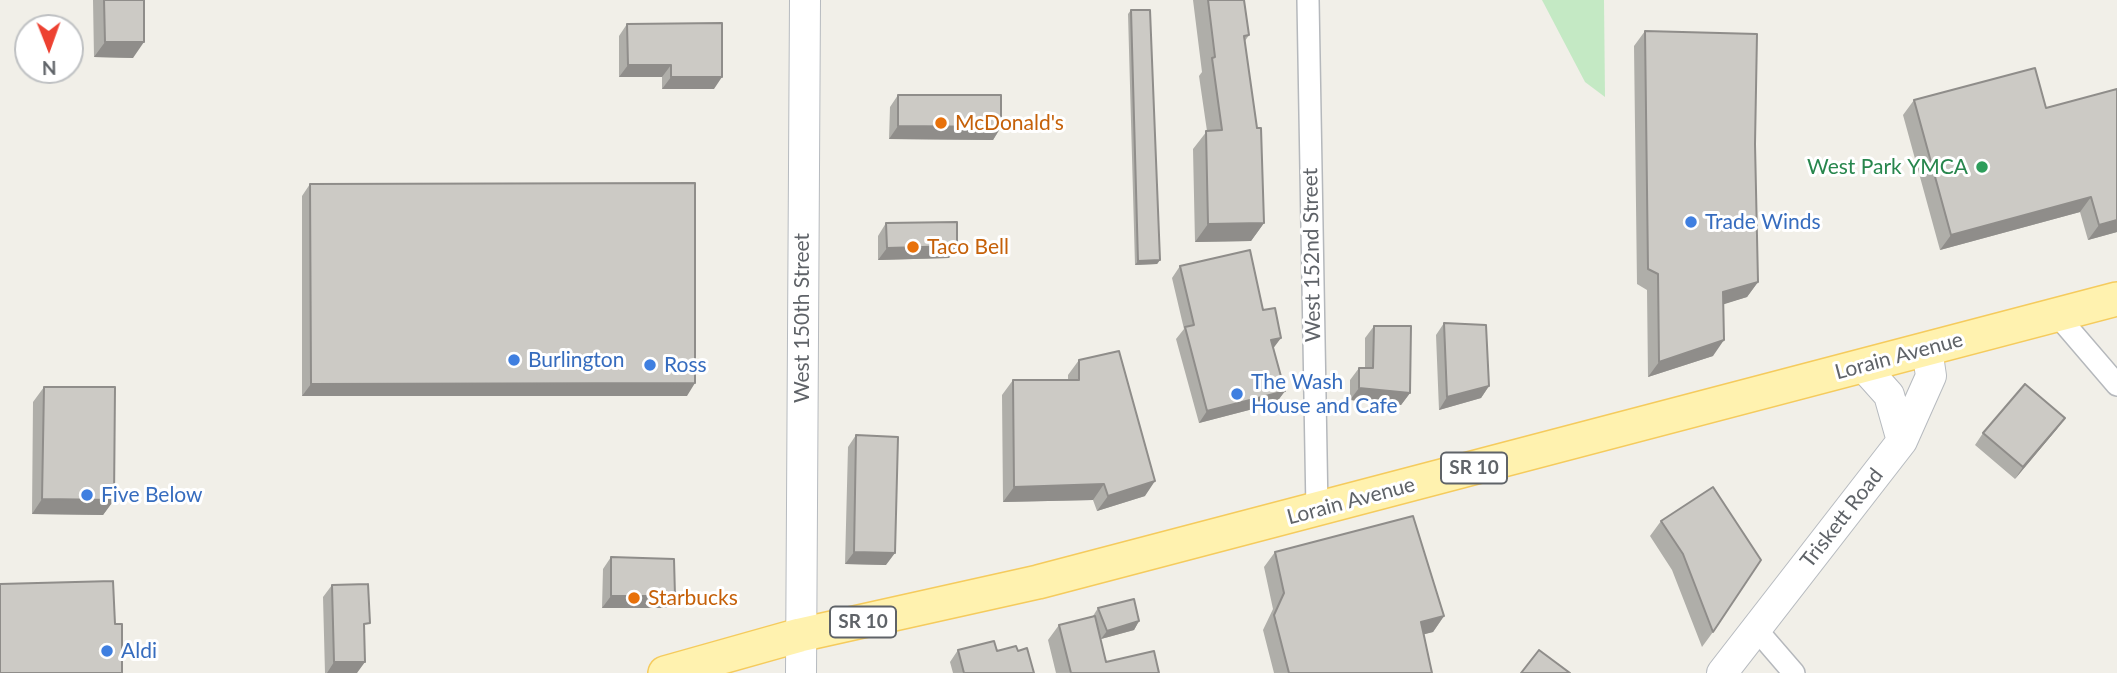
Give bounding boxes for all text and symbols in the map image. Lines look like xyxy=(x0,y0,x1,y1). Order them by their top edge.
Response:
north arrow xyxy=(14,14,84,84)
text: N xyxy=(42,57,57,80)
place label: McDonald's xyxy=(955,110,1064,136)
marker: McDonald's xyxy=(933,115,949,131)
place label: West Park YMCA xyxy=(1807,154,1968,180)
marker: West Park YMCA xyxy=(1974,159,1990,175)
street label: West 152nd Street xyxy=(1298,168,1326,342)
place label: Trade Winds xyxy=(1705,209,1821,235)
marker: Trade Winds xyxy=(1683,214,1699,230)
street label: West 150th Street xyxy=(789,233,815,403)
place label: Taco Bell xyxy=(927,234,1009,260)
marker: Taco Bell xyxy=(905,239,921,255)
street label: Lorain Avenue xyxy=(1832,327,1966,385)
place label: Burlington xyxy=(528,347,624,373)
marker: Burlington xyxy=(506,352,522,368)
place label: Ross xyxy=(664,352,707,378)
marker: Ross xyxy=(642,357,658,373)
place label: The Wash House and Cafe xyxy=(1251,369,1398,419)
marker: The Wash House and Cafe xyxy=(1229,386,1245,402)
road number: SR 10 xyxy=(1441,453,1507,484)
street label: Triskett Road xyxy=(1795,463,1889,573)
street label: Lorain Avenue xyxy=(1284,472,1418,530)
place label: Five Below xyxy=(101,482,203,508)
marker: Five Below xyxy=(79,487,95,503)
place label: Starbucks xyxy=(648,585,738,611)
marker: Starbucks xyxy=(626,590,642,606)
road number: SR 10 xyxy=(830,607,896,638)
place label: Aldi xyxy=(121,638,157,664)
marker: Aldi xyxy=(99,643,115,659)

